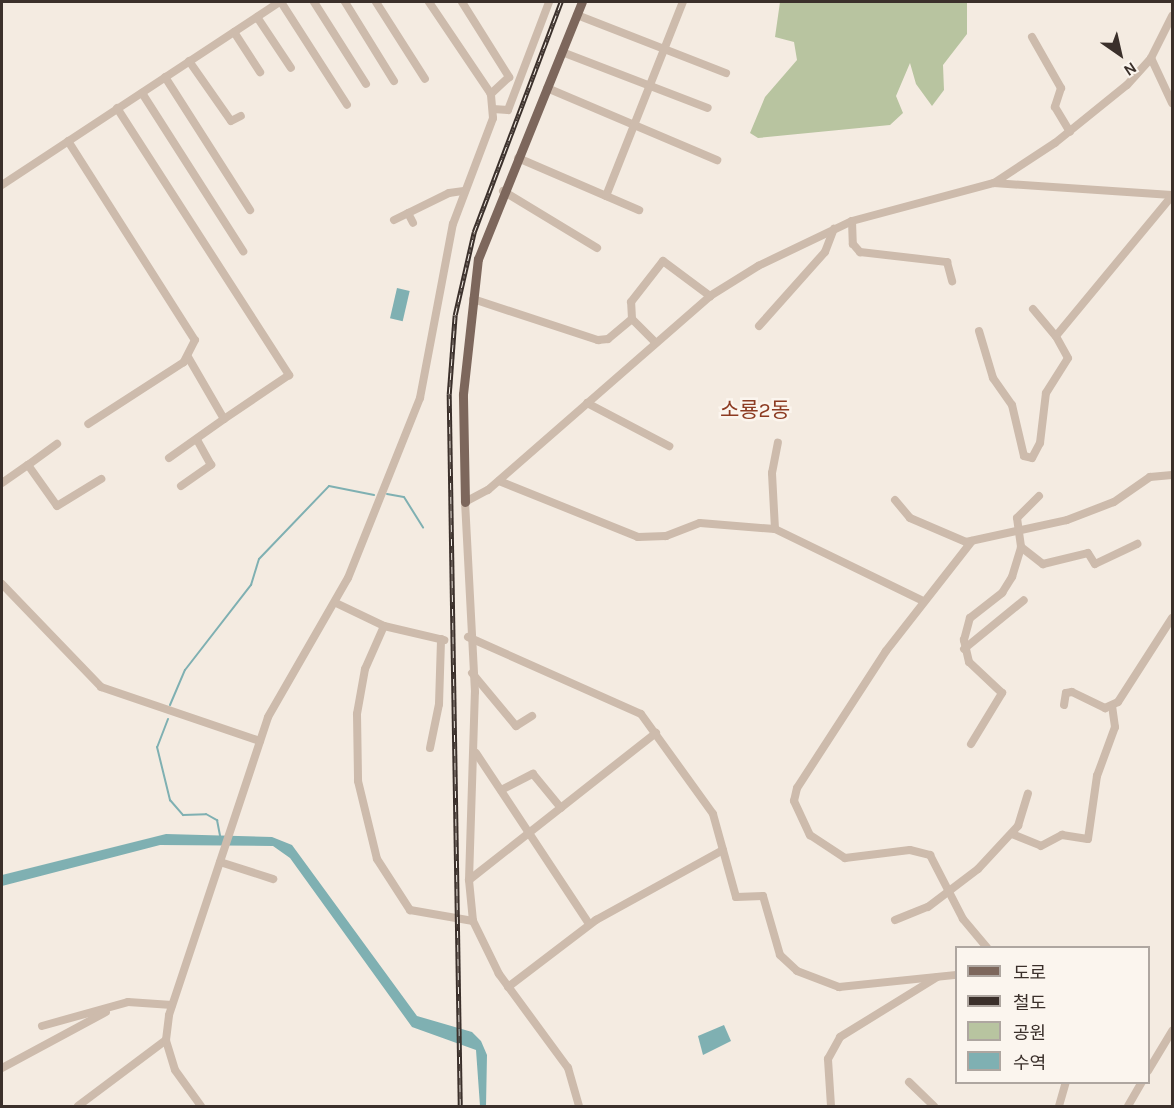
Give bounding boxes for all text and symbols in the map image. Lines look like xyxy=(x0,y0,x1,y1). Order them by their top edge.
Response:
north arrow xyxy=(1090,24,1150,84)
text: N xyxy=(1120,58,1140,80)
district label: 소룡2동 xyxy=(720,397,790,423)
legend xyxy=(955,946,1150,1084)
text: 도로 xyxy=(1013,962,1046,984)
text: 철도 xyxy=(1013,992,1046,1014)
text: 공원 xyxy=(1013,1022,1046,1044)
text: 수역 xyxy=(1013,1052,1046,1074)

